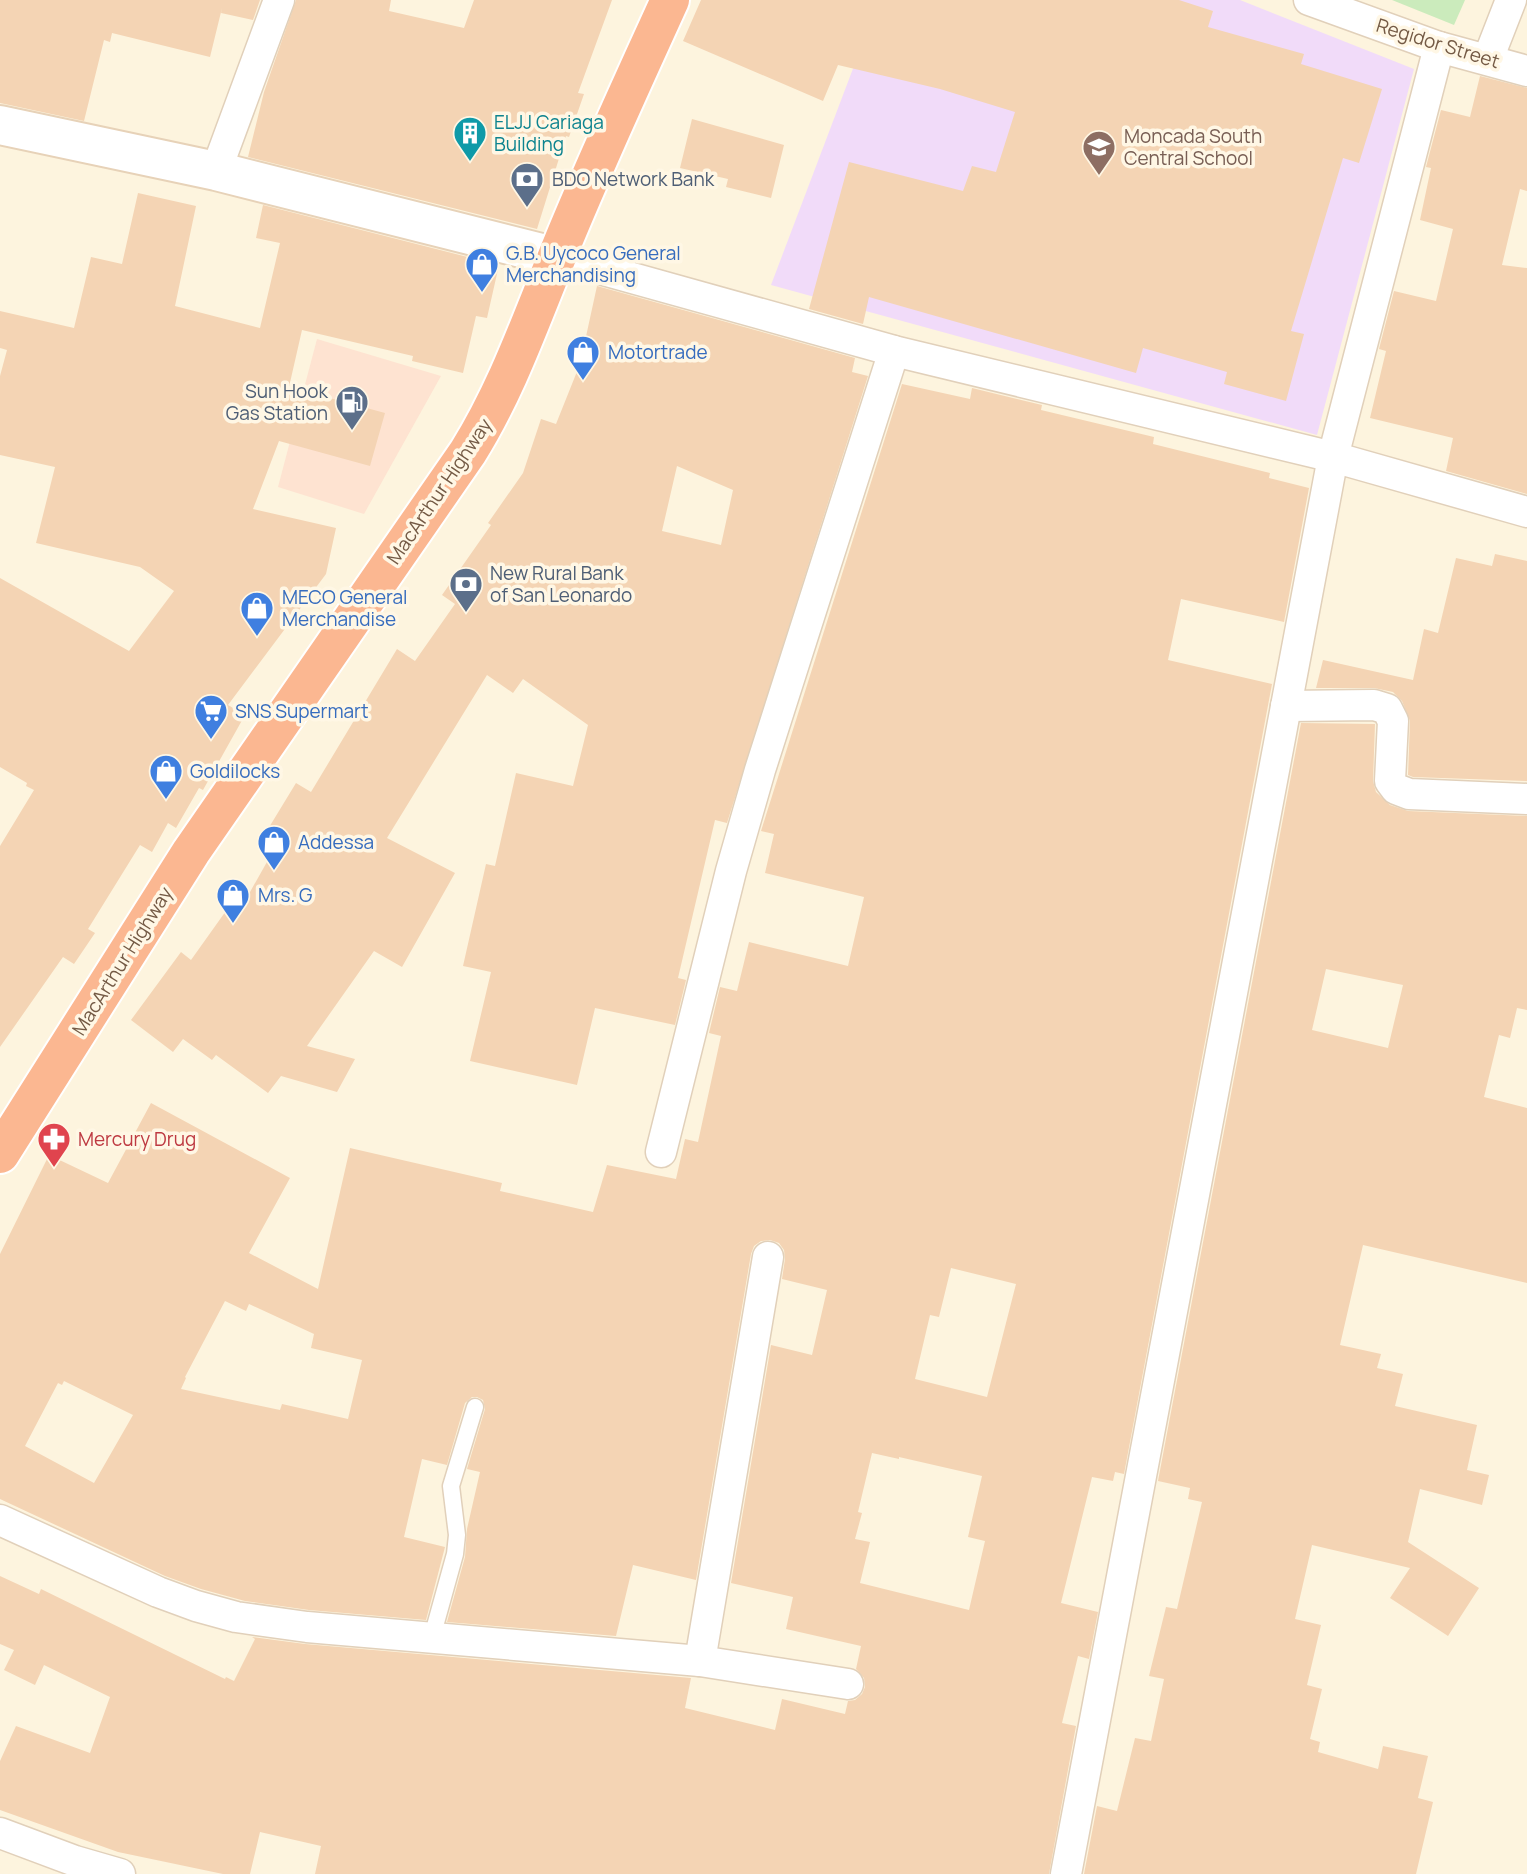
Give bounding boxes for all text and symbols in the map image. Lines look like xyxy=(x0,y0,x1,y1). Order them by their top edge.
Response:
street label: Regidor Street xyxy=(1373,12,1503,74)
place label: ELJJ Cariaga Building xyxy=(494,109,604,157)
building icon: ELJJ Cariaga Building xyxy=(451,114,489,163)
place label: Moncada South Central School xyxy=(1124,123,1262,171)
school or university icon: Moncada South Central School xyxy=(1080,128,1118,177)
bank icon: BDO Network Bank xyxy=(508,160,546,209)
place label: BDO Network Bank xyxy=(552,166,715,192)
place label: G.B. Uycoco General Merchandising xyxy=(506,240,681,288)
shop icon: G.B. Uycoco General Merchandising xyxy=(463,245,501,294)
shop icon: Motortrade xyxy=(564,333,602,382)
place label: Motortrade xyxy=(608,339,708,365)
place label: Sun Hook Gas Station xyxy=(226,378,329,426)
fuel station icon: Sun Hook Gas Station xyxy=(333,383,371,432)
street label: MacArthur Highway xyxy=(380,413,498,569)
place label: New Rural Bank of San Leonardo xyxy=(490,560,632,608)
bank icon: New Rural Bank of San Leonardo xyxy=(447,565,485,614)
place label: MECO General Merchandise xyxy=(282,584,407,632)
shop icon: MECO General Merchandise xyxy=(238,589,276,638)
supermarket icon: SNS Supermart xyxy=(192,692,230,741)
place label: SNS Supermart xyxy=(235,698,369,724)
shop icon: Goldilocks xyxy=(147,752,185,801)
place label: Goldilocks xyxy=(190,758,280,784)
shop icon: Addessa xyxy=(255,823,293,872)
place label: Addessa xyxy=(298,829,374,855)
shop icon: Mrs. G xyxy=(214,876,252,925)
street label: MacArthur Highway xyxy=(66,882,178,1040)
place label: Mrs. G xyxy=(258,882,312,908)
pharmacy icon: Mercury Drug xyxy=(35,1120,73,1169)
place label: Mercury Drug xyxy=(78,1126,196,1152)

